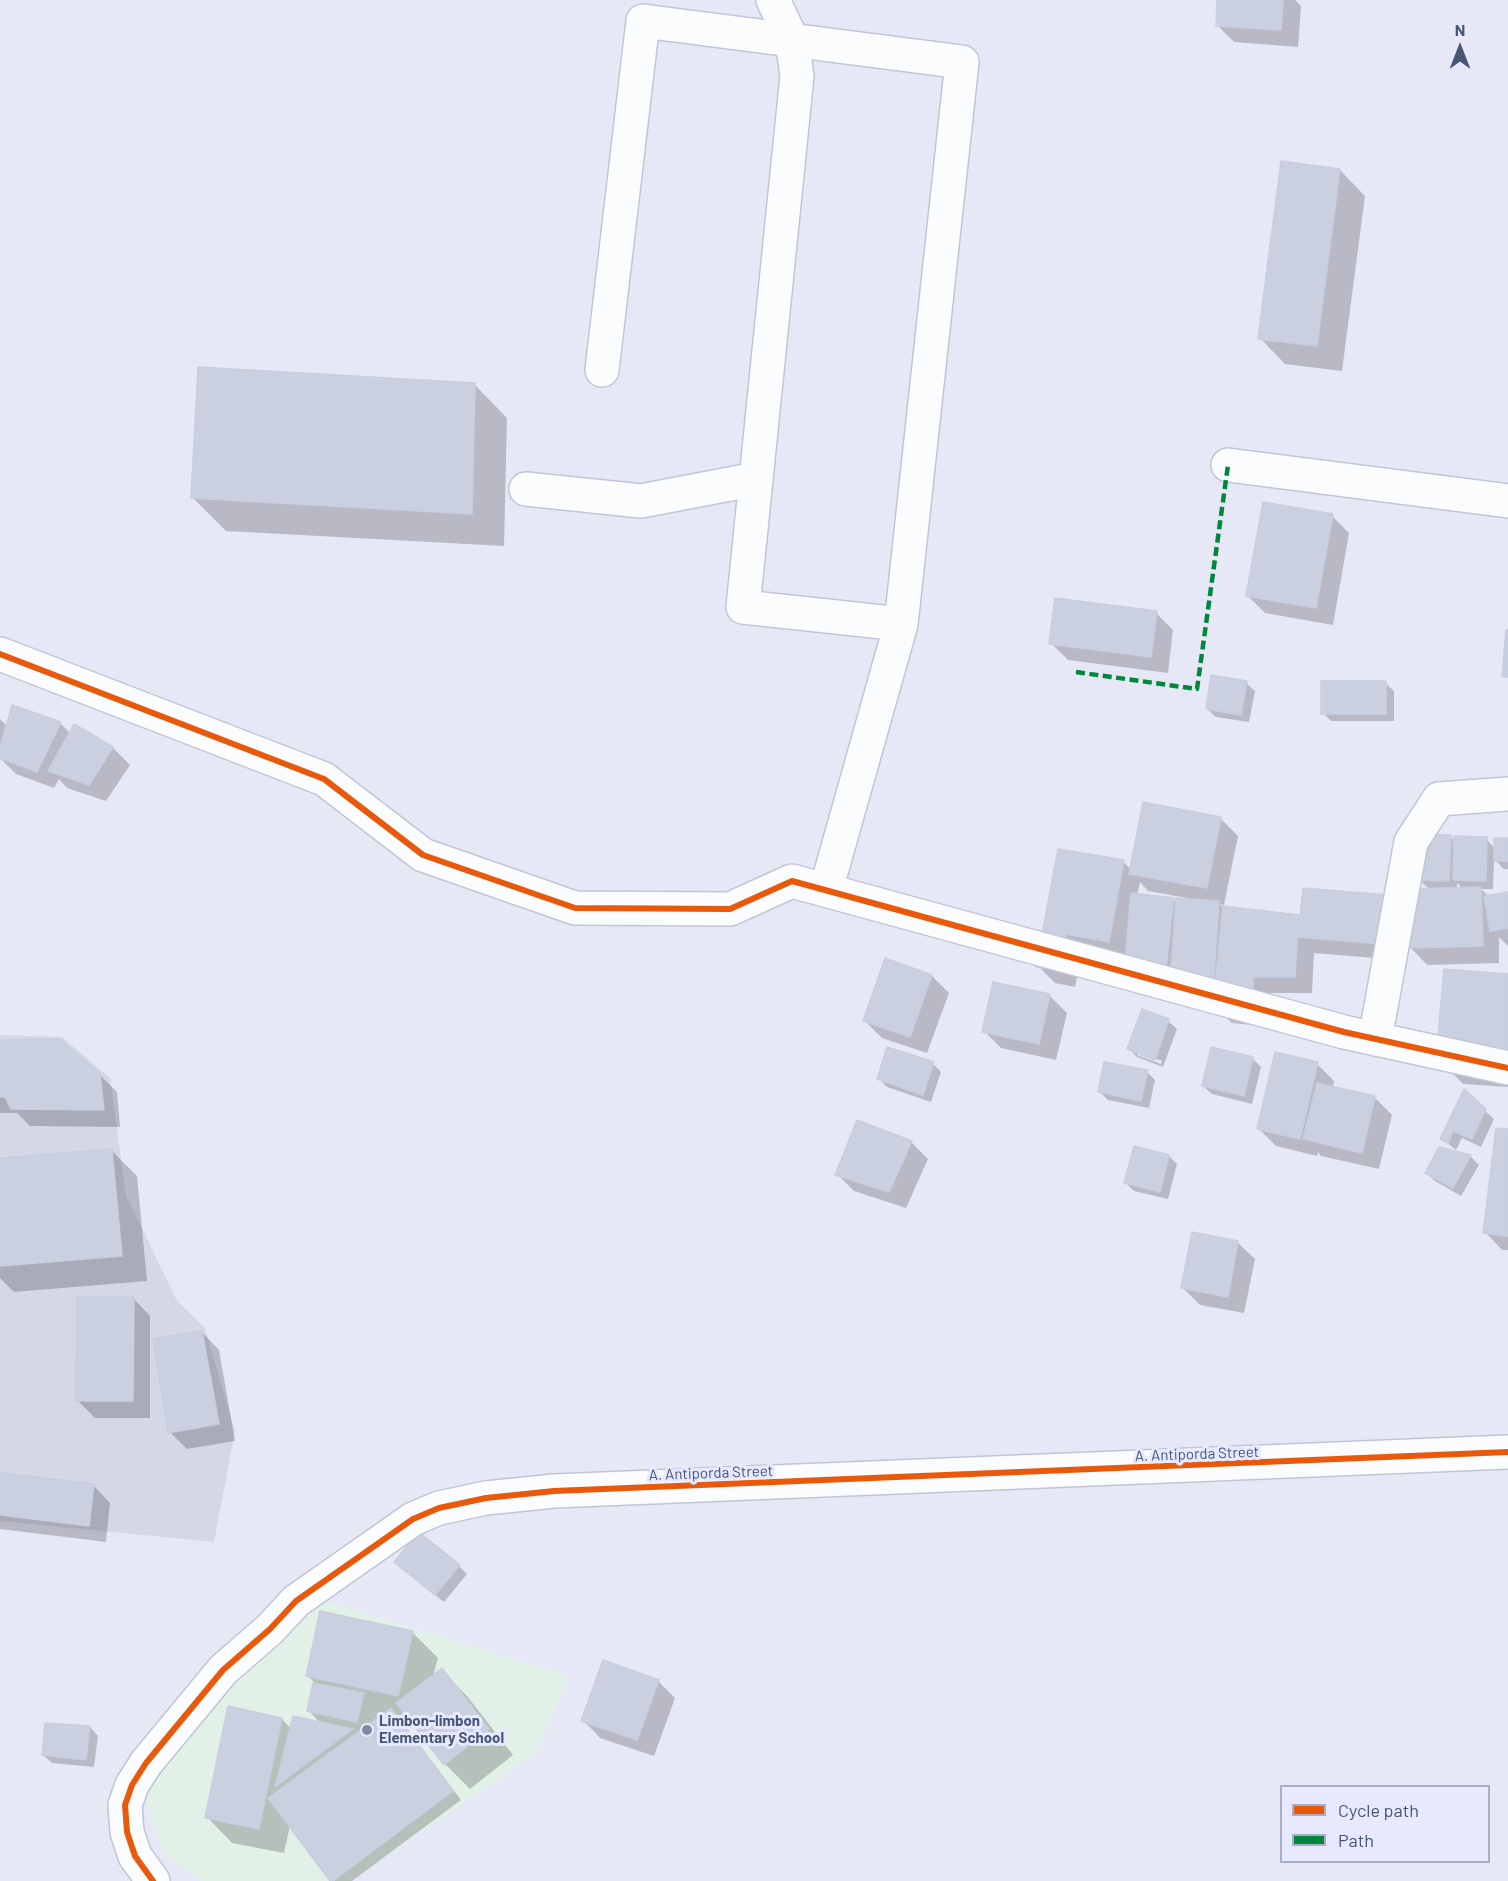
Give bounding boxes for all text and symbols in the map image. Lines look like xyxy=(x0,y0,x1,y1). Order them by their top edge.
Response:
north arrow xyxy=(1430,18,1490,78)
text: N xyxy=(1455,20,1465,39)
street label: A. Antiporda Street xyxy=(1135,1443,1259,1465)
street label: A. Antiporda Street xyxy=(649,1462,773,1484)
place label: Limbon-limbon Elementary School xyxy=(379,1712,504,1747)
marker: Limbon-limbon Elementary School xyxy=(360,1723,374,1737)
legend xyxy=(1280,1785,1490,1863)
text: Cycle path xyxy=(1338,1799,1419,1821)
text: Path xyxy=(1338,1829,1374,1851)

